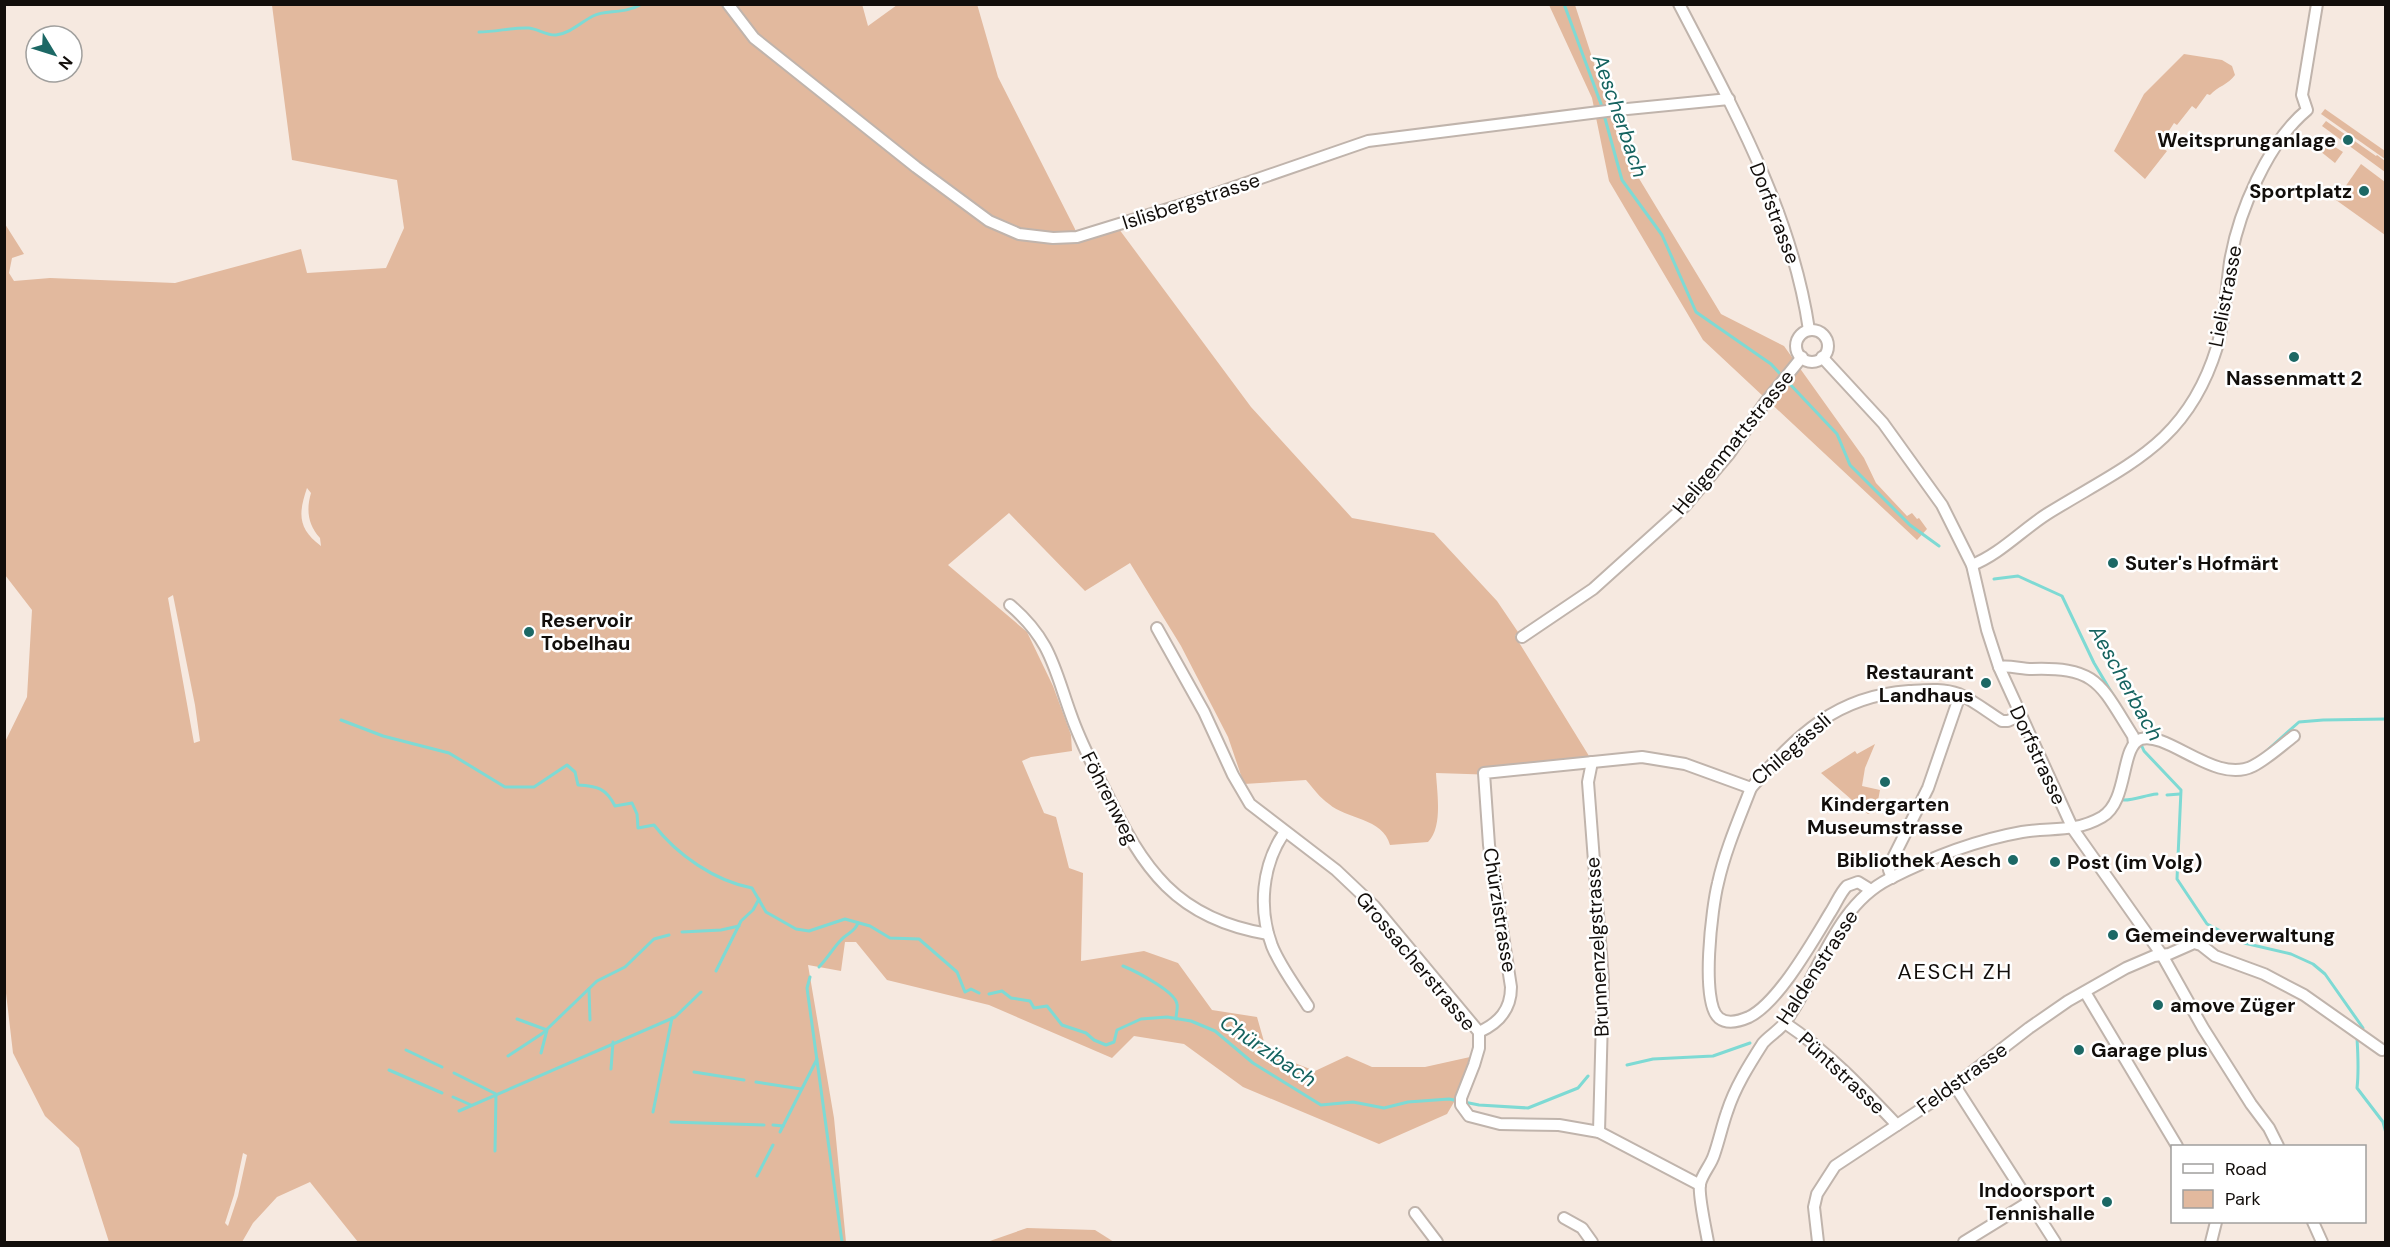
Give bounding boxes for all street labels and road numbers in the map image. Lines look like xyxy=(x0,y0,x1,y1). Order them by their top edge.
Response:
street label: Dorfstrasse xyxy=(1744,159,1806,267)
street label: Islisbergstrasse xyxy=(1119,166,1263,236)
street label: Lielistrasse xyxy=(2202,243,2248,349)
street label: Heligenmattstrasse xyxy=(1667,364,1799,520)
street label: Dorfstrasse xyxy=(2004,701,2072,809)
street label: Chilegässli xyxy=(1746,707,1836,791)
street label: Föhrenweg xyxy=(1076,747,1144,849)
street label: Chürzistrasse xyxy=(1477,846,1523,974)
street label: Brunnenzelgstrasse xyxy=(1579,856,1615,1038)
street label: Grossacherstrasse xyxy=(1350,886,1482,1036)
street label: Haldenstrasse xyxy=(1770,905,1864,1029)
street label: Püntstrasse xyxy=(1793,1026,1891,1120)
street label: Feldstrasse xyxy=(1912,1036,2012,1120)

